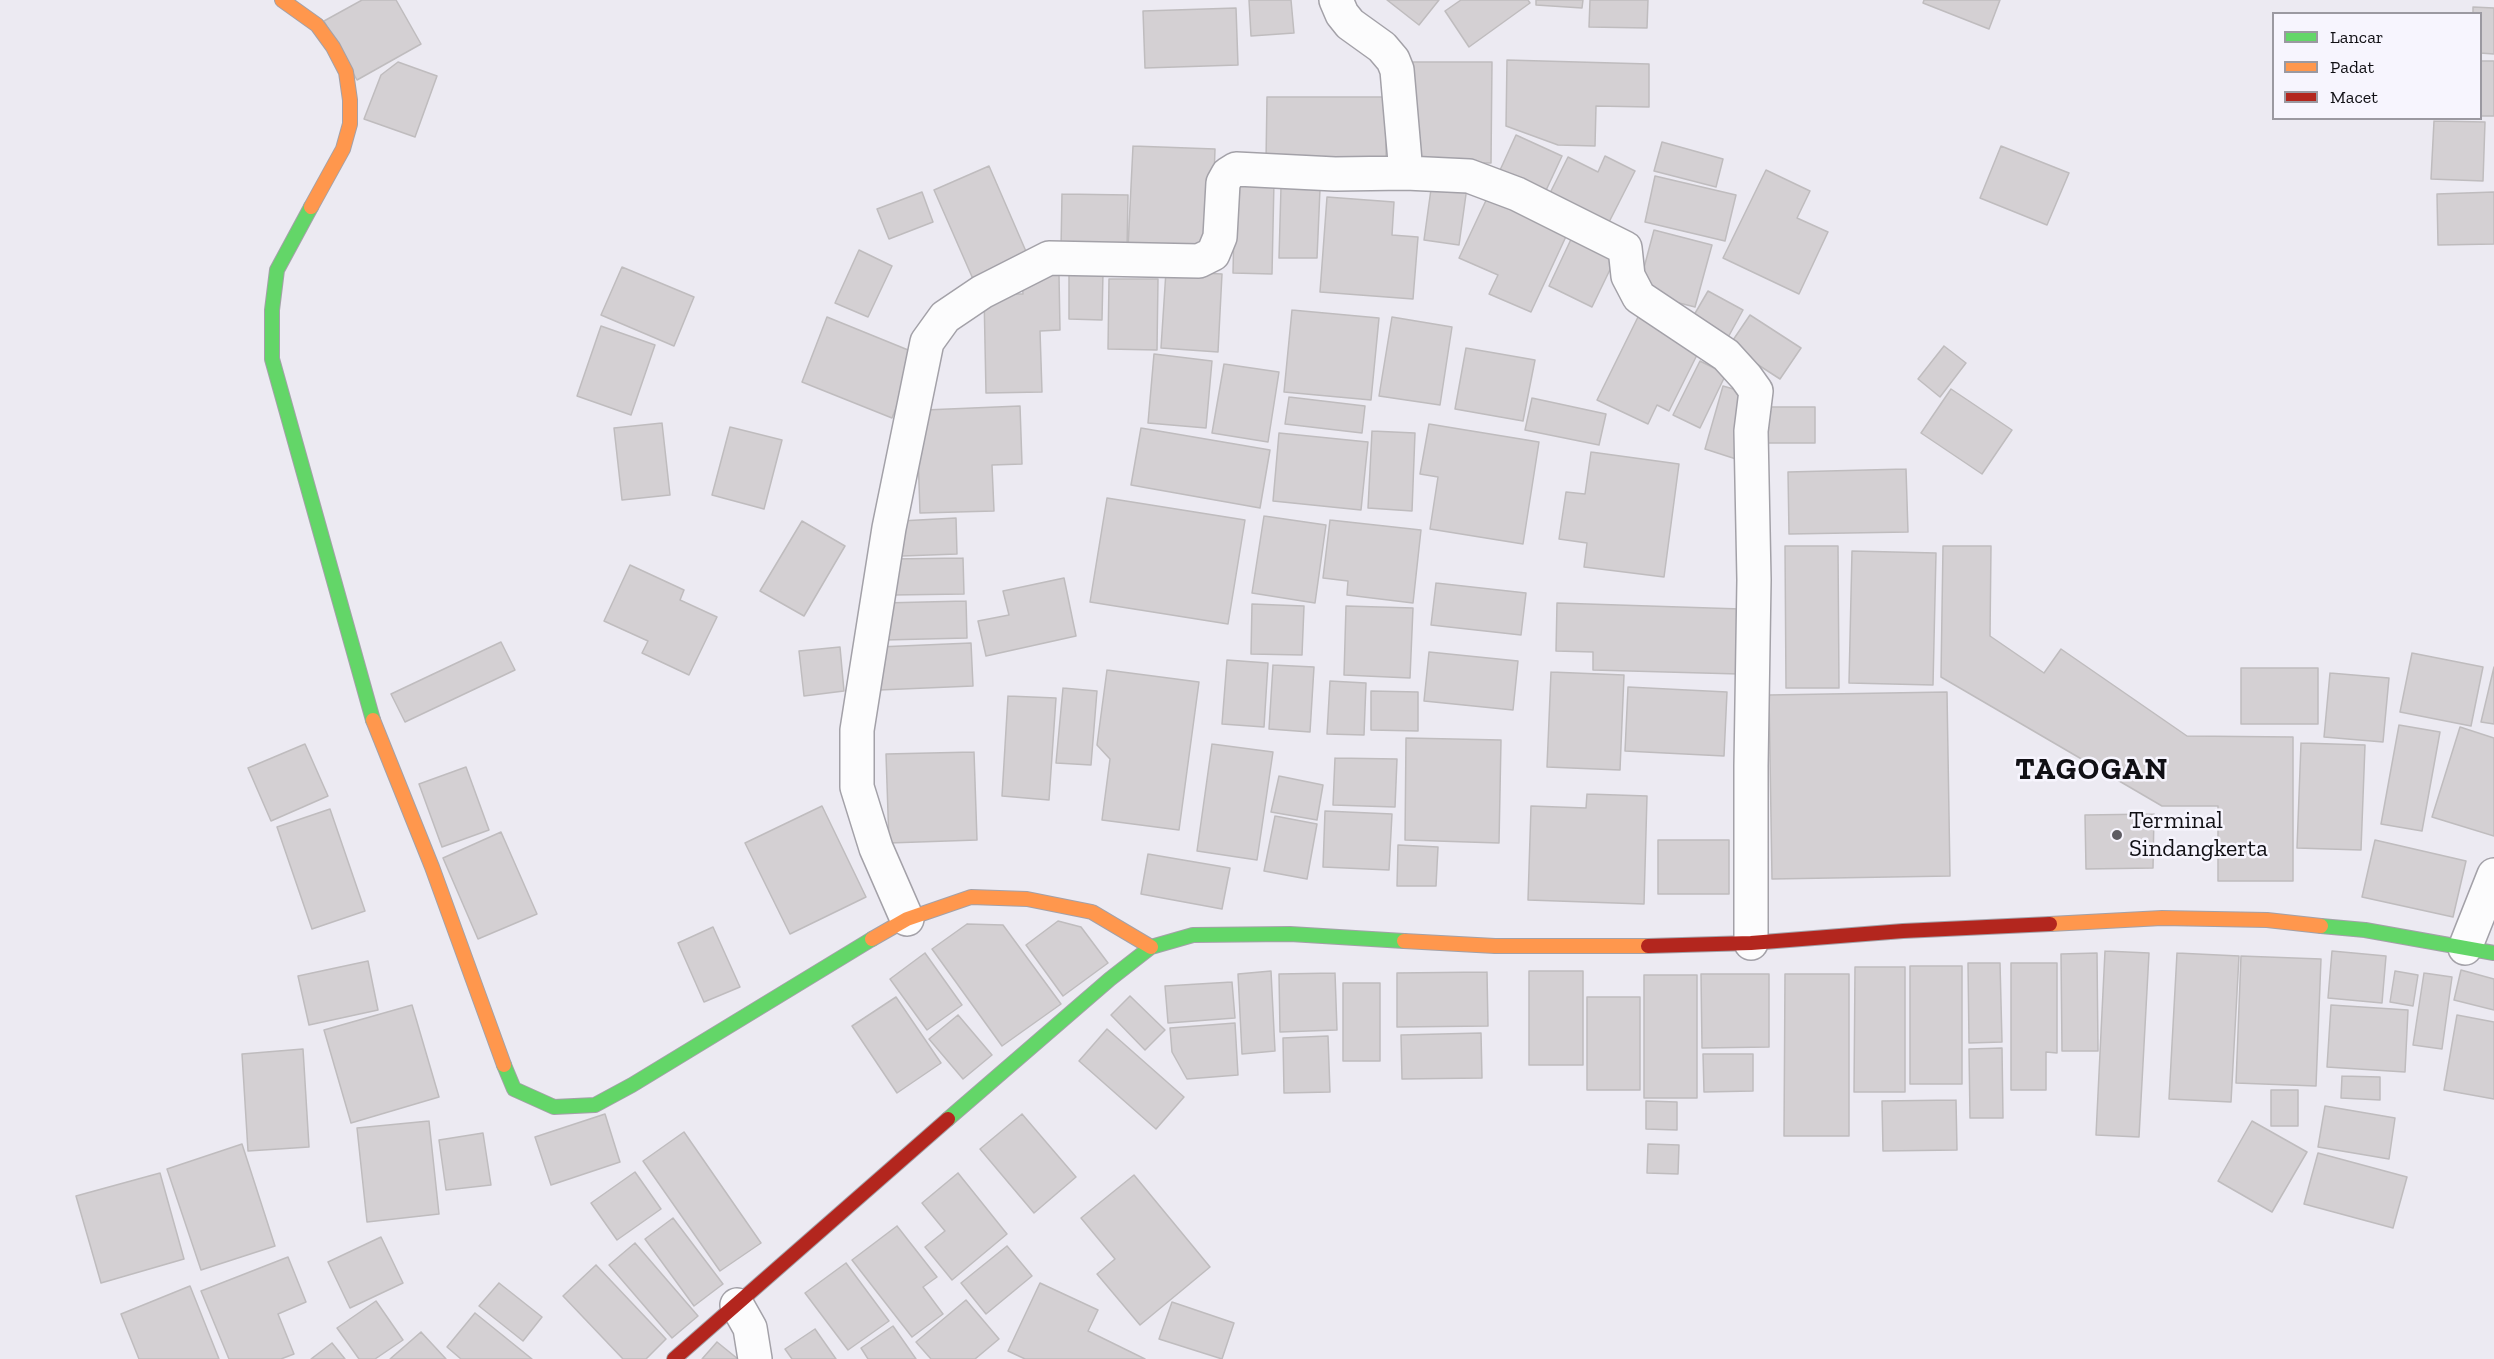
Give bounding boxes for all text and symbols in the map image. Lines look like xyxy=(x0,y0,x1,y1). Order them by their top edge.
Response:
legend xyxy=(2272,12,2482,120)
text: Lancar xyxy=(2330,26,2383,48)
text: Padat xyxy=(2330,56,2374,78)
text: Macet xyxy=(2330,86,2378,108)
district label: TAGOGAN xyxy=(2015,752,2169,788)
place label: Terminal Sindangkerta xyxy=(2129,807,2268,863)
marker: Terminal Sindangkerta xyxy=(2110,828,2124,842)

